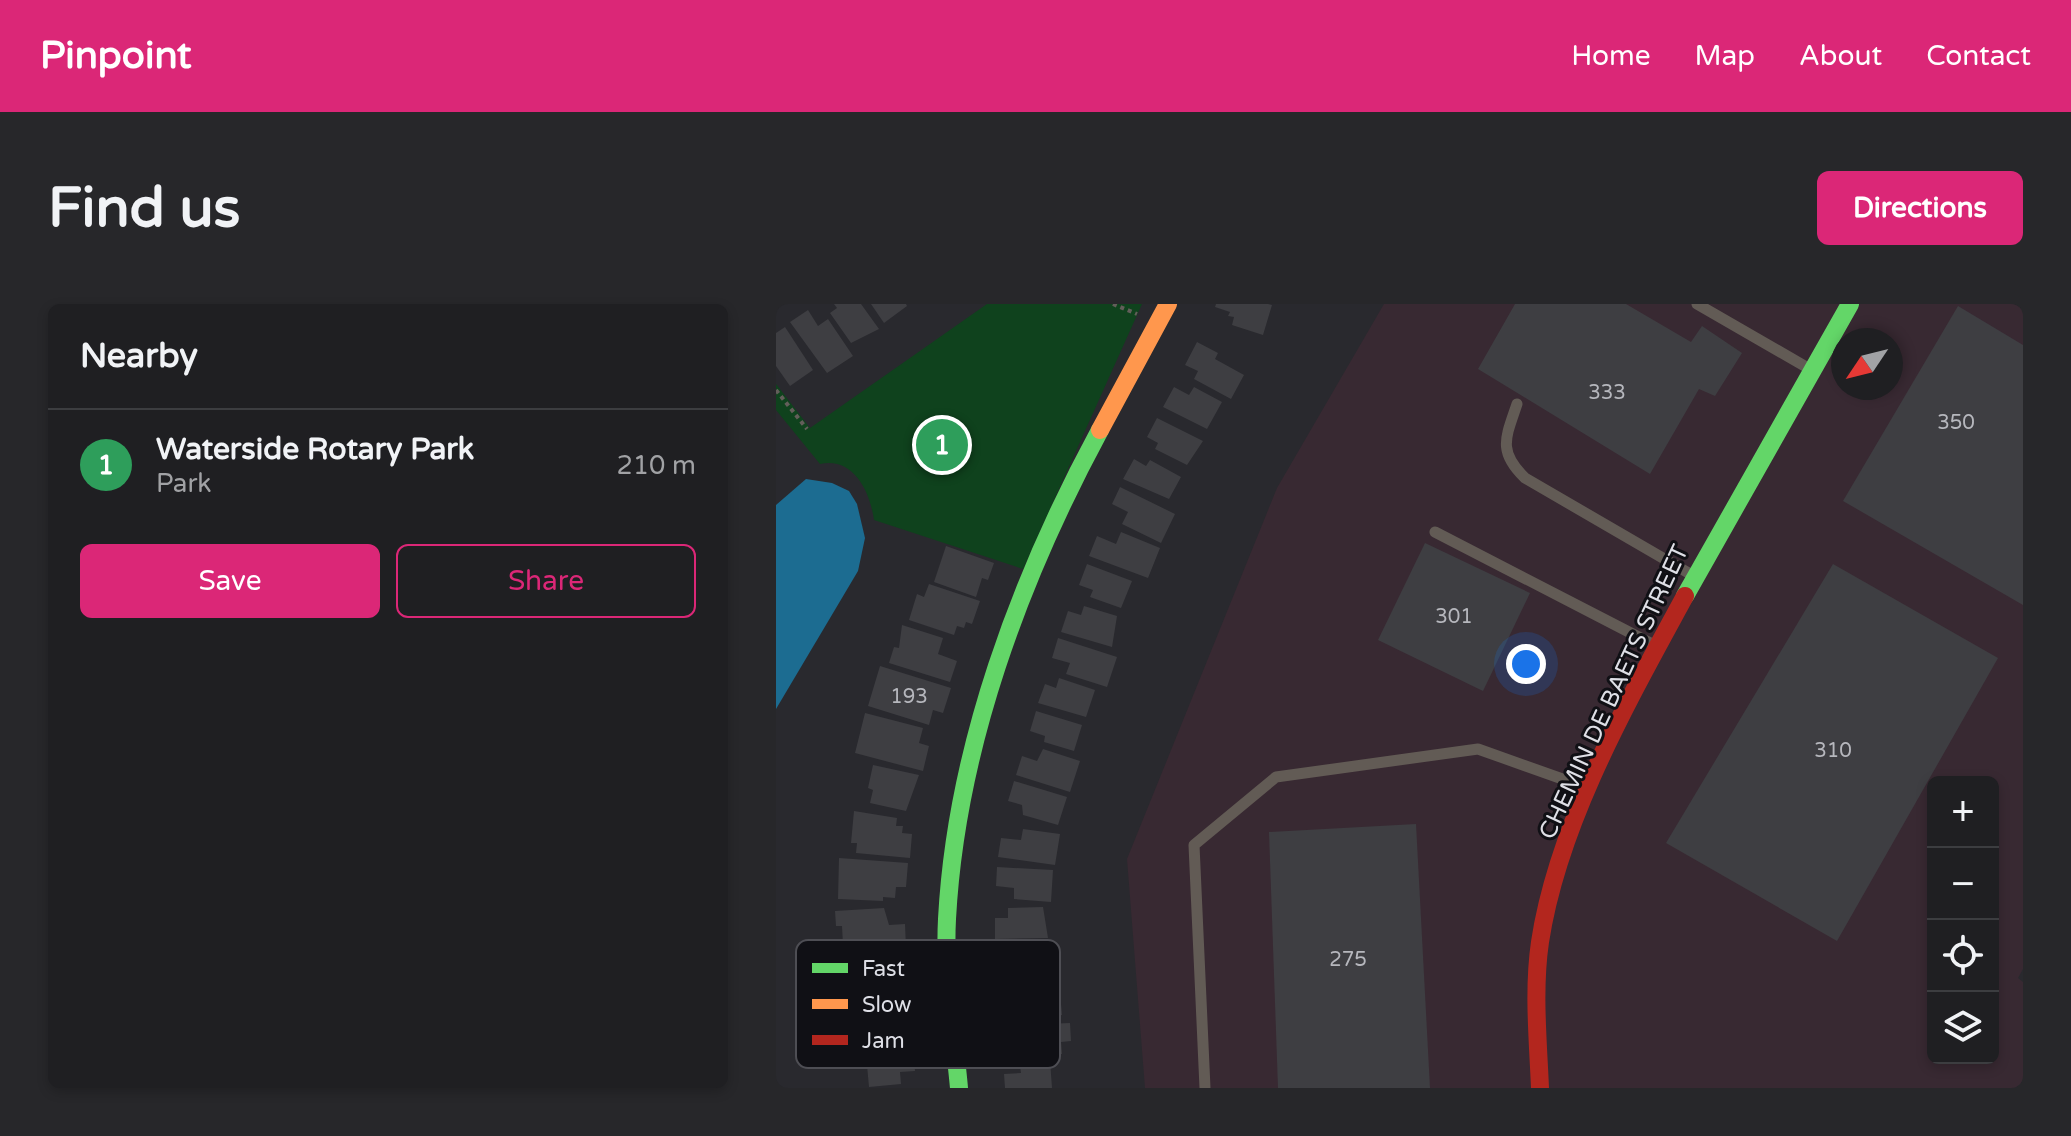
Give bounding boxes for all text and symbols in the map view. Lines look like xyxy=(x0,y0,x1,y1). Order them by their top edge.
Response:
text: Pinpoint xyxy=(40,33,192,79)
text: Home xyxy=(1571,39,1651,73)
text: Map xyxy=(1695,39,1755,73)
text: About xyxy=(1799,39,1882,73)
text: Contact xyxy=(1926,39,2031,73)
button: Directions xyxy=(1817,171,2023,245)
text: Find us xyxy=(48,175,240,242)
north arrow xyxy=(1831,328,1903,400)
text: Nearby xyxy=(80,336,198,377)
house number: 333 xyxy=(1588,381,1626,405)
house number: 350 xyxy=(1937,411,1975,435)
pin: 1 xyxy=(916,415,968,475)
text: Waterside Rotary Park xyxy=(156,431,474,468)
text: 1 xyxy=(98,450,114,481)
text: 210 m xyxy=(616,450,696,481)
text: Park xyxy=(156,468,212,499)
street label: CHEMIN DE BAETS STREET xyxy=(1533,540,1695,844)
button: Save xyxy=(80,544,380,618)
button: Share xyxy=(396,544,696,618)
house number: 301 xyxy=(1435,605,1473,629)
your location xyxy=(1506,644,1546,684)
house number: 193 xyxy=(890,685,928,709)
house number: 310 xyxy=(1814,739,1852,763)
map controls xyxy=(1927,776,1999,1064)
button: + xyxy=(1927,776,1999,848)
button: − xyxy=(1927,848,1999,920)
button: locate xyxy=(1927,920,1999,992)
legend xyxy=(796,940,1060,1068)
house number: 275 xyxy=(1329,948,1367,972)
text: Fast xyxy=(862,956,905,982)
text: Slow xyxy=(862,992,912,1018)
button: layers xyxy=(1927,992,1999,1064)
text: Jam xyxy=(862,1028,905,1054)

